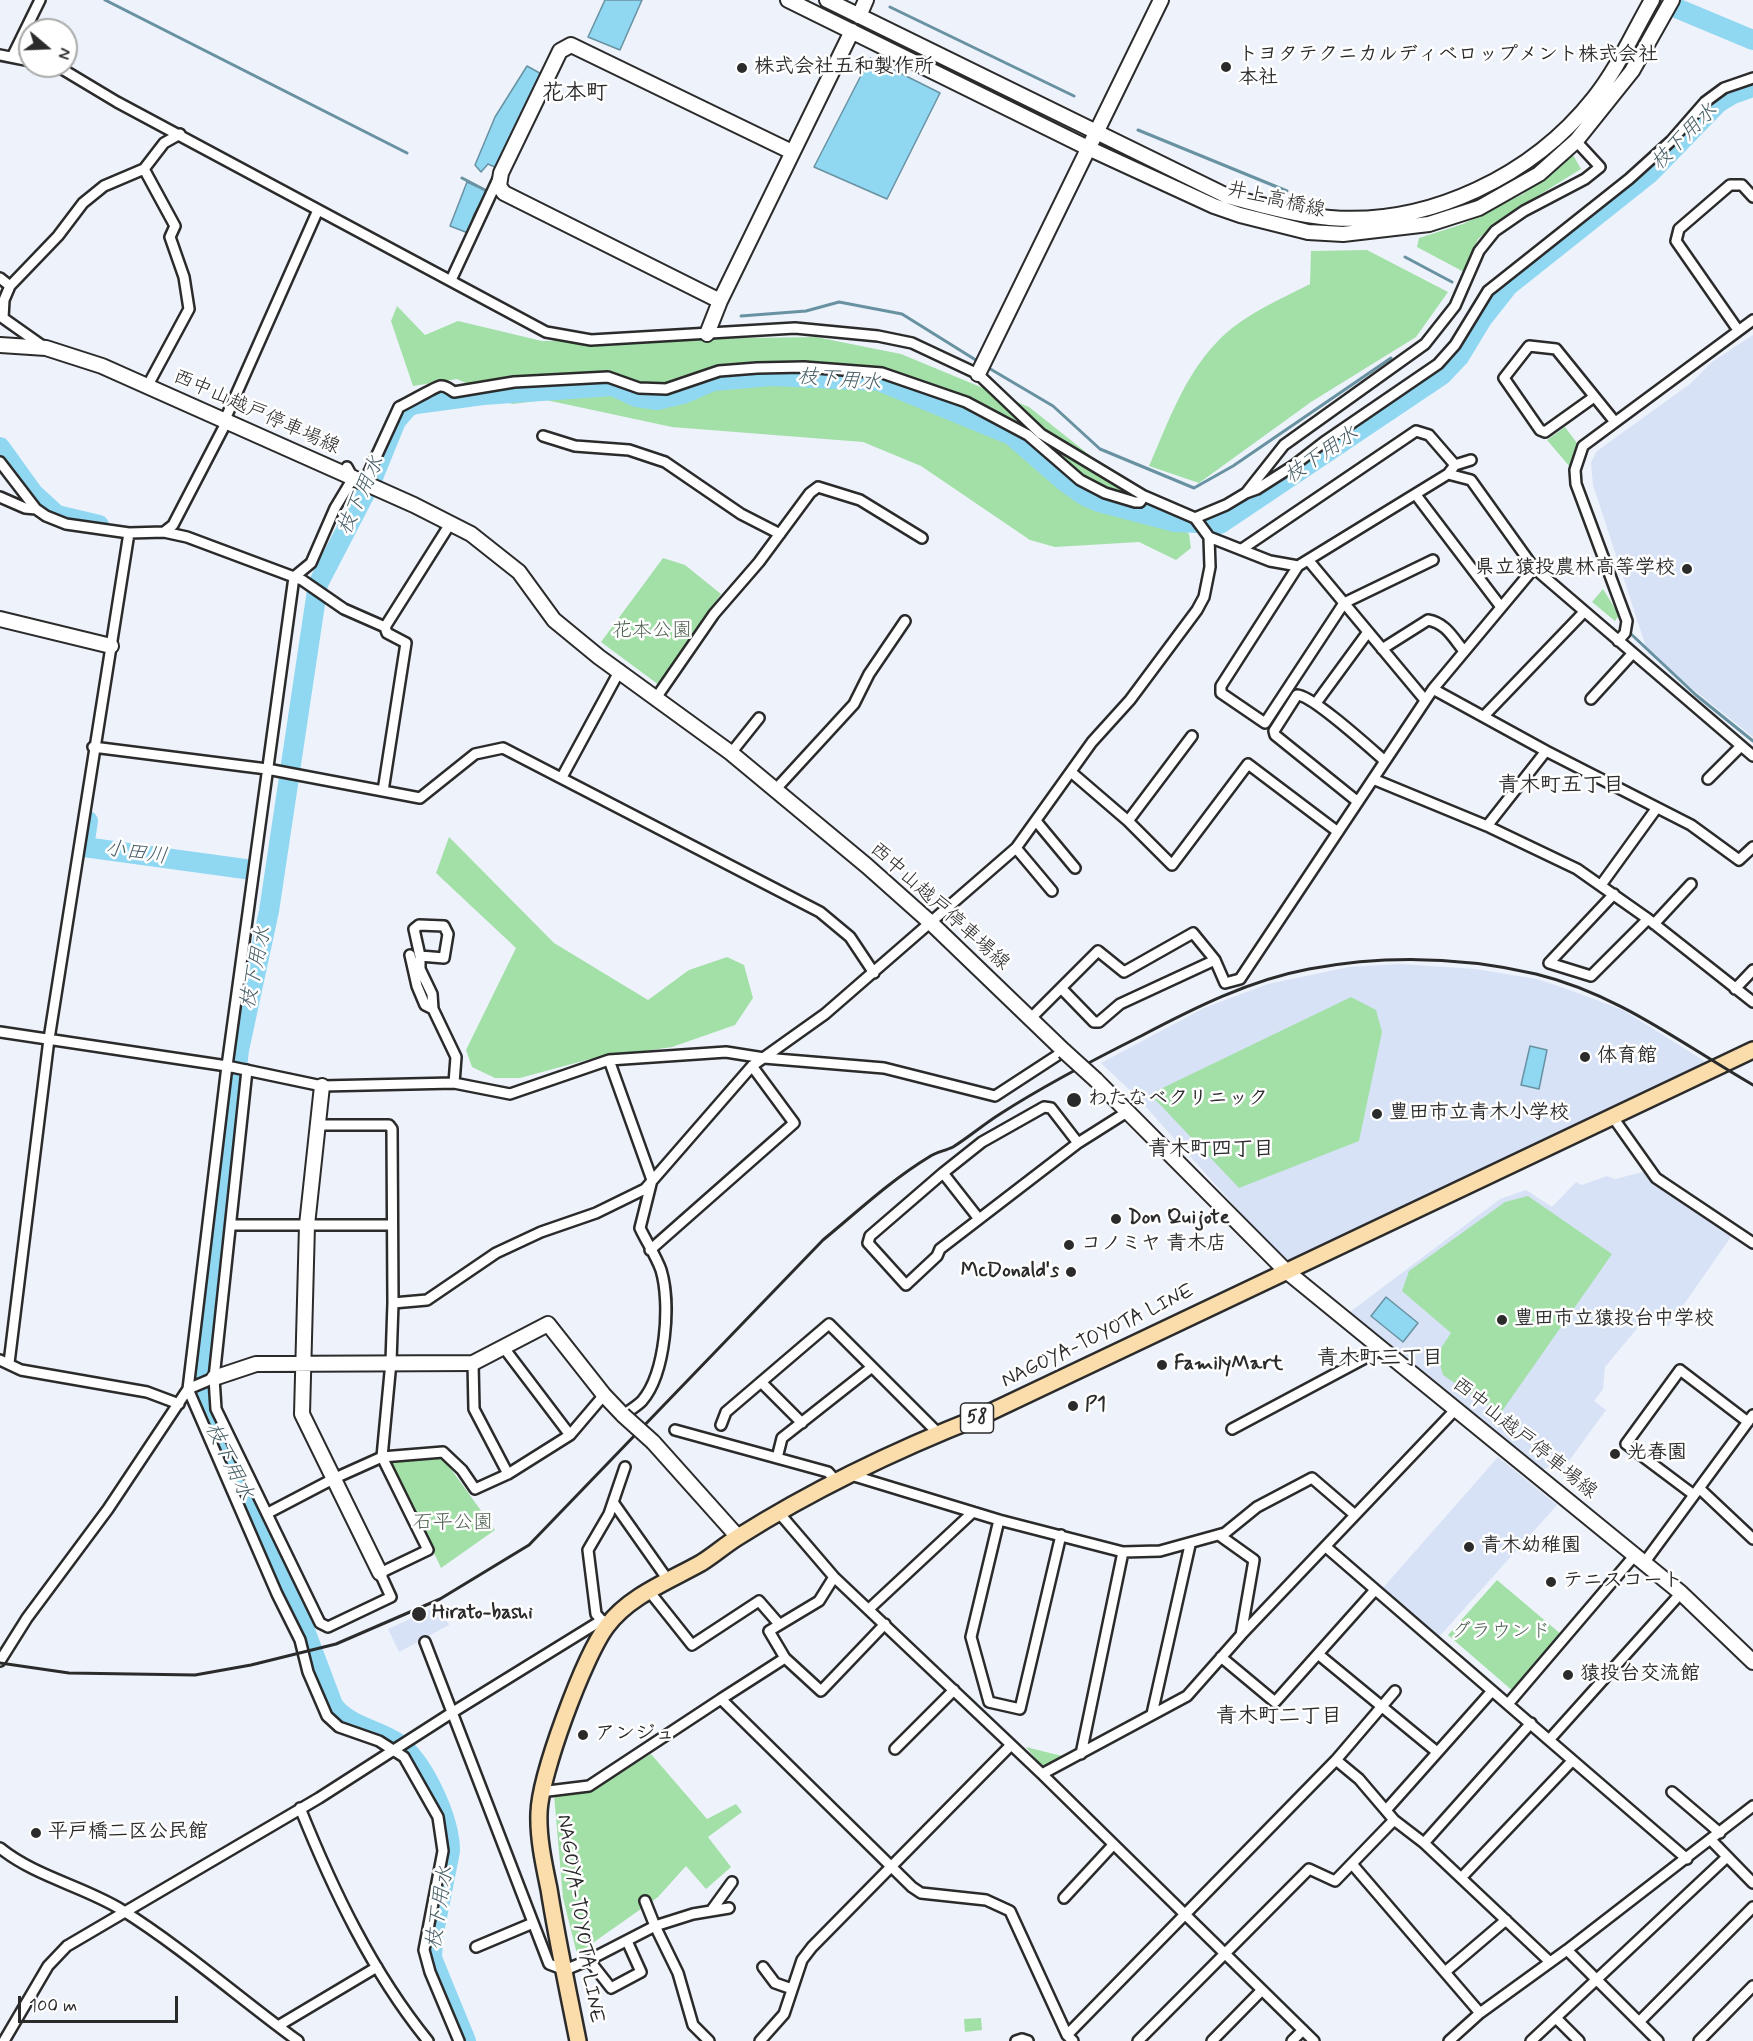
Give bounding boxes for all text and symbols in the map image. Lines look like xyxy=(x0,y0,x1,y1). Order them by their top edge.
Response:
north arrow xyxy=(18,18,78,78)
place label: トヨタテクニカルディベロップメント株式会社 本社 xyxy=(1238,44,1658,91)
text: N xyxy=(52,45,75,62)
place label: 株式会社五和製作所 xyxy=(754,56,934,80)
marker: トヨタテクニカルディベロップメント株式会社 本社 xyxy=(1219,60,1233,74)
marker: 株式会社五和製作所 xyxy=(735,61,749,75)
district label: 花本町 xyxy=(542,81,608,107)
water label: 枝下用水 xyxy=(1646,99,1724,177)
street label: 井上高橋線 xyxy=(1225,178,1327,224)
street label: 西中山越戸停車場線 xyxy=(169,365,343,461)
water label: 枝下用水 xyxy=(796,365,882,397)
water label: 枝下用水 xyxy=(1280,422,1364,490)
water label: 枝下用水 xyxy=(333,453,391,539)
place label: 県立猿投農林高等学校 xyxy=(1475,557,1675,581)
marker: 県立猿投農林高等学校 xyxy=(1680,562,1694,576)
park label: 花本公園 xyxy=(612,620,692,644)
district label: 青木町五丁目 xyxy=(1498,774,1624,800)
water label: 小田川 xyxy=(103,837,169,871)
street label: 西中山越戸停車場線 xyxy=(864,838,1014,976)
water label: 枝下用水 xyxy=(236,924,278,1012)
place label: 体育館 xyxy=(1597,1045,1657,1069)
marker: 体育館 xyxy=(1578,1050,1592,1064)
place label: わたなべクリニック xyxy=(1088,1088,1268,1112)
marker: わたなべクリニック xyxy=(1065,1091,1083,1109)
place label: 豊田市立青木小学校 xyxy=(1389,1102,1569,1126)
marker: 豊田市立青木小学校 xyxy=(1370,1107,1384,1121)
district label: 青木町四丁目 xyxy=(1148,1138,1274,1164)
place label: Don Quijote xyxy=(1128,1207,1229,1231)
marker: Don Quijote xyxy=(1109,1212,1123,1226)
place label: コノミヤ 青木店 xyxy=(1081,1233,1226,1257)
marker: コノミヤ 青木店 xyxy=(1062,1238,1076,1252)
place label: McDonald's xyxy=(961,1260,1059,1284)
marker: McDonald's xyxy=(1064,1265,1078,1279)
street label: NAGOYA-TOYOTA LINE xyxy=(998,1280,1198,1394)
place label: 豊田市立猿投台中学校 xyxy=(1514,1308,1714,1332)
marker: 豊田市立猿投台中学校 xyxy=(1495,1313,1509,1327)
district label: 青木町三丁目 xyxy=(1317,1347,1443,1373)
place label: FamilyMart xyxy=(1174,1353,1283,1377)
marker: FamilyMart xyxy=(1155,1358,1169,1372)
street label: 西中山越戸停車場線 xyxy=(1447,1373,1601,1505)
place label: P1 xyxy=(1085,1394,1106,1418)
marker: P1 xyxy=(1066,1399,1080,1413)
road number: 58 xyxy=(960,1403,994,1433)
water label: 枝下用水 xyxy=(198,1419,258,1505)
place label: 光春園 xyxy=(1627,1442,1687,1466)
marker: 光春園 xyxy=(1608,1447,1622,1461)
park label: 石平公園 xyxy=(413,1512,493,1536)
place label: 青木幼稚園 xyxy=(1481,1535,1581,1559)
marker: 青木幼稚園 xyxy=(1462,1540,1476,1554)
place label: テニスコート xyxy=(1563,1570,1683,1594)
marker: テニスコート xyxy=(1544,1575,1558,1589)
place label: Hirato-bashi xyxy=(432,1602,533,1626)
marker: Hirato-bashi xyxy=(410,1605,428,1623)
park label: グラウンド xyxy=(1451,1621,1551,1645)
place label: 猿投台交流館 xyxy=(1580,1663,1700,1687)
marker: 猿投台交流館 xyxy=(1561,1668,1575,1682)
district label: 青木町二丁目 xyxy=(1216,1705,1342,1731)
place label: アンジュ xyxy=(595,1723,675,1747)
marker: アンジュ xyxy=(576,1728,590,1742)
street label: NAGOYA-TOYOTA LINE xyxy=(551,1813,607,2025)
place label: 平戸橋二区公民館 xyxy=(48,1821,208,1845)
marker: 平戸橋二区公民館 xyxy=(29,1826,43,1840)
water label: 枝下用水 xyxy=(422,1865,460,1951)
scale bar xyxy=(21,1984,182,2022)
text: 100 m xyxy=(29,1994,77,2018)

